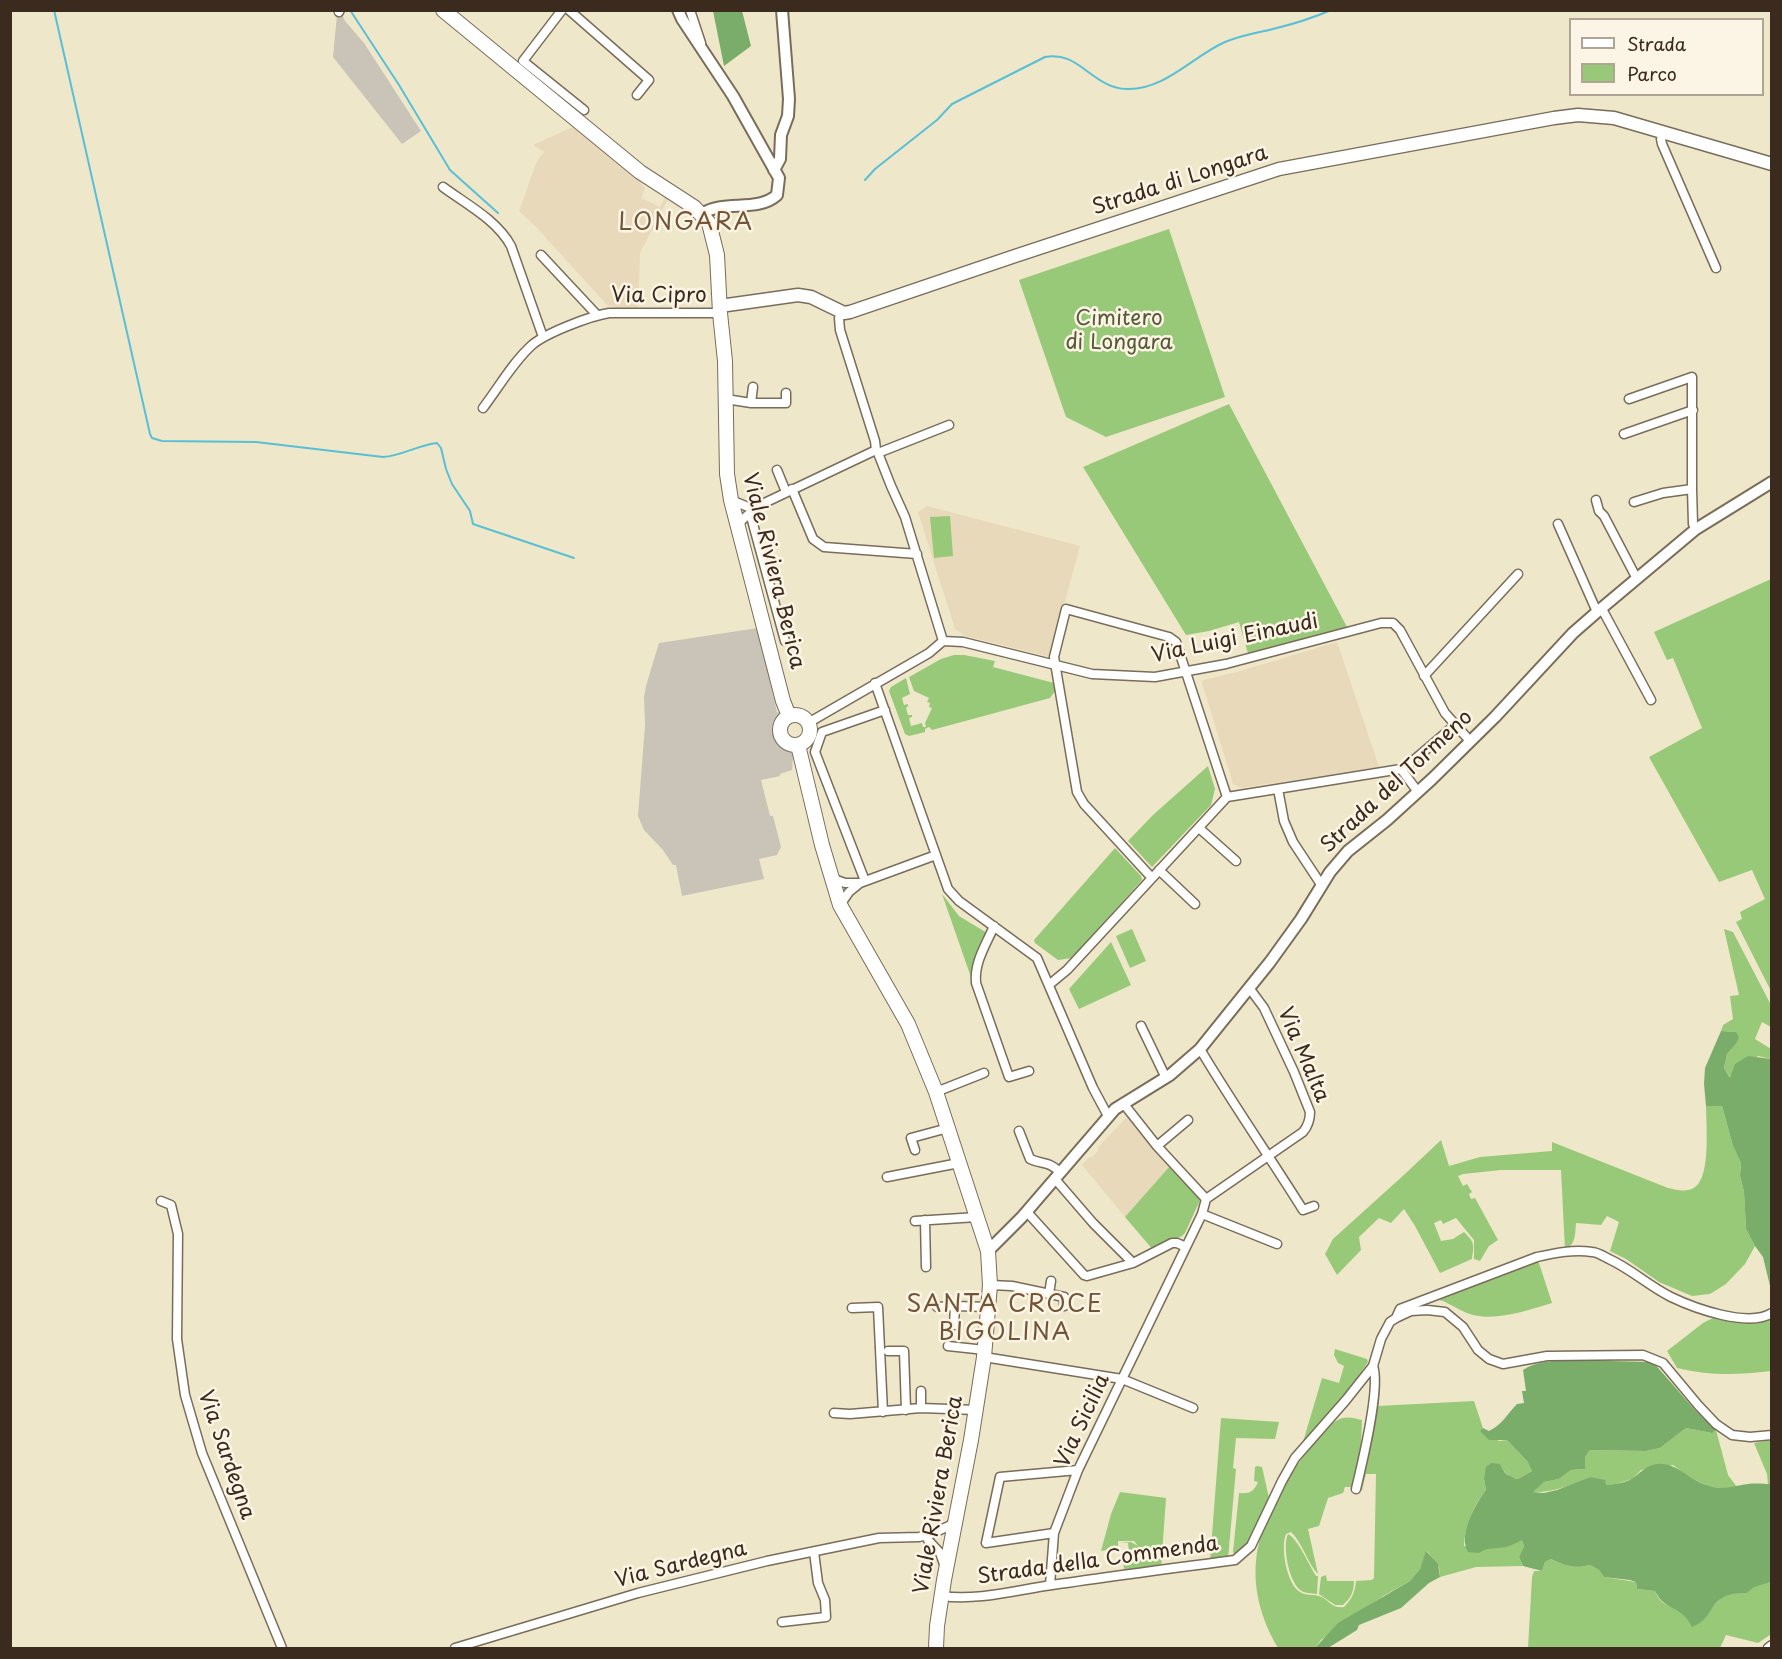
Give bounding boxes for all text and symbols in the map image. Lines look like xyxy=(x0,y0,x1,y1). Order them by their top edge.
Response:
legend xyxy=(1569,18,1764,96)
text: Strada xyxy=(1627,30,1686,57)
text: Parco xyxy=(1627,60,1677,87)
street label: Strada di Longara xyxy=(1089,141,1271,221)
district label: LONGARA xyxy=(620,209,752,237)
street label: Via Cipro xyxy=(611,283,707,309)
park label: Cimitero di Longara xyxy=(1065,306,1173,356)
street label: Viale Riviera Berica xyxy=(736,470,810,672)
street label: Via Luigi Einaudi xyxy=(1149,609,1321,669)
street label: Strada del Tormeno xyxy=(1316,705,1478,859)
street label: Via Malta xyxy=(1272,1004,1334,1106)
district label: SANTA CROCE BIGOLINA xyxy=(907,1291,1103,1347)
street label: Via Sicilia xyxy=(1050,1370,1116,1472)
street label: Via Sardegna xyxy=(192,1387,260,1523)
street label: Viale Riviera Berica xyxy=(909,1394,969,1596)
street label: Strada della Commenda xyxy=(976,1532,1220,1590)
street label: Via Sardegna xyxy=(613,1536,749,1594)

